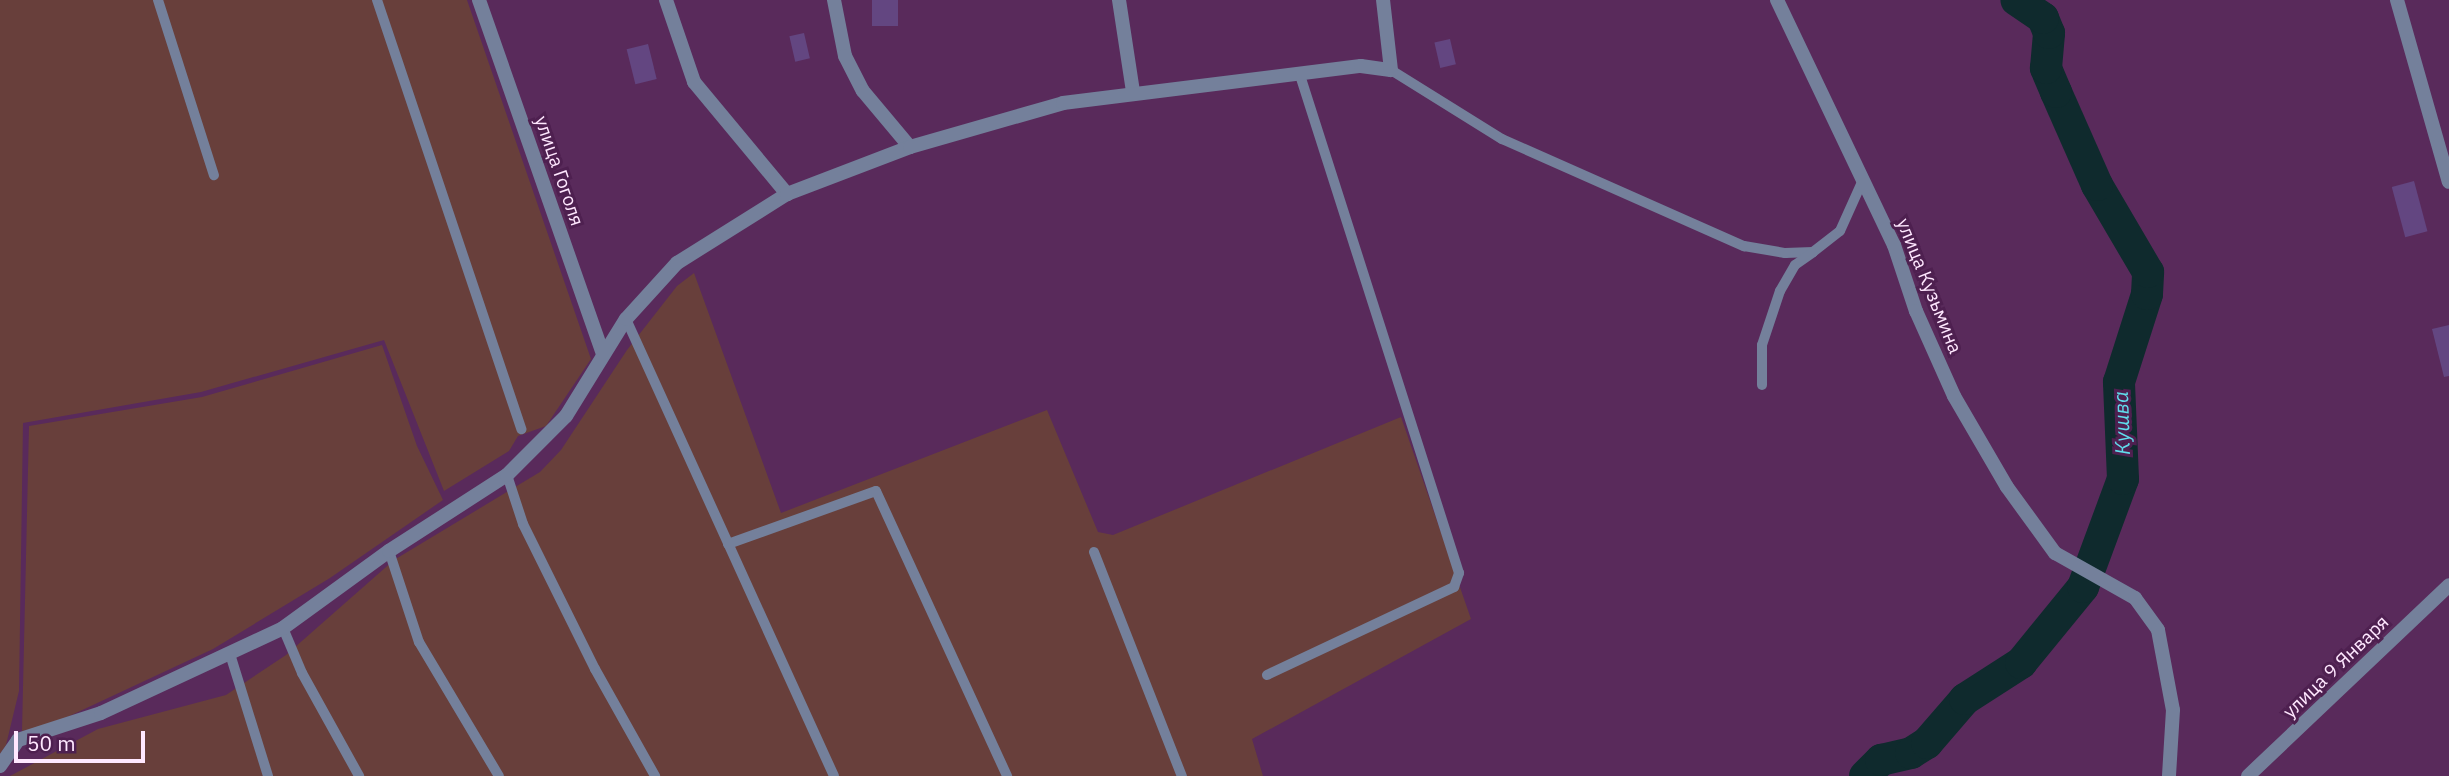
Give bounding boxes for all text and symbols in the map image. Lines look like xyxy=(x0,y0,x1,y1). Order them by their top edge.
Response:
street label: улица Гоголя xyxy=(530,113,588,229)
street label: улица Кузьмина xyxy=(1891,215,1967,357)
water label: Кушва xyxy=(2107,391,2135,455)
street label: улица 9 Января xyxy=(2278,611,2394,723)
scale bar xyxy=(18,716,149,760)
text: 50 m xyxy=(27,729,76,757)

